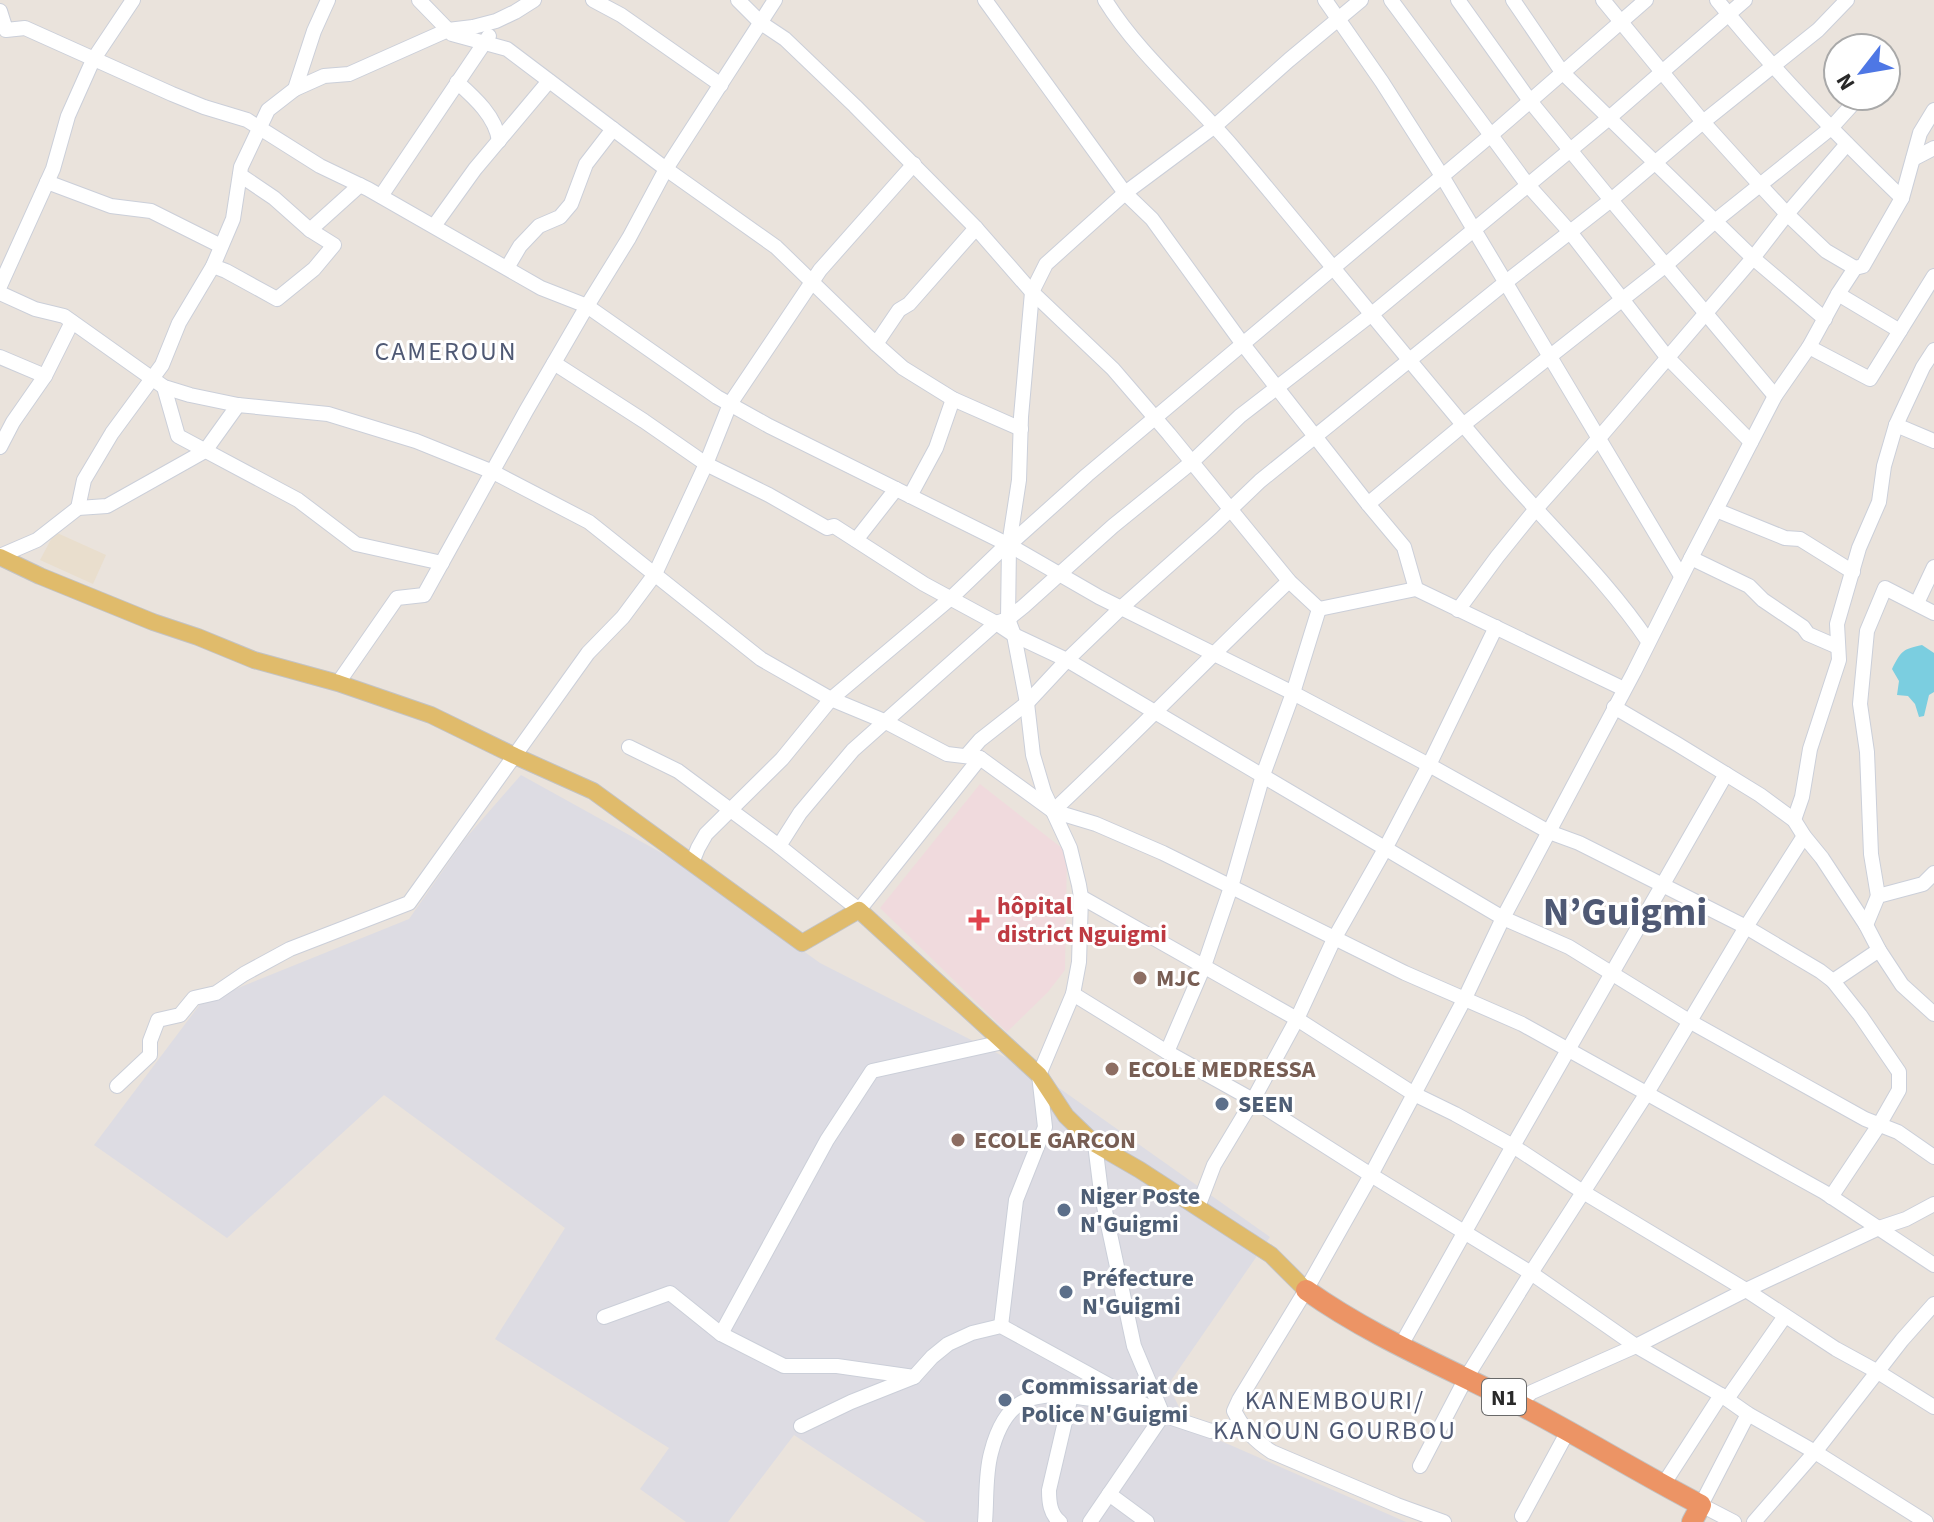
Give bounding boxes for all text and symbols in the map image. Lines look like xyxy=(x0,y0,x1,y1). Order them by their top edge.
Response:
north arrow xyxy=(1822,32,1902,112)
text: N xyxy=(1828,67,1863,96)
district label: CAMEROUN xyxy=(374,333,518,370)
district label: N’Guigmi xyxy=(1543,884,1707,941)
place label: hôpital district Nguigmi xyxy=(997,889,1167,952)
marker: hôpital district Nguigmi xyxy=(968,909,990,931)
place label: MJC xyxy=(1156,961,1201,996)
marker: MJC xyxy=(1131,969,1149,987)
place label: ECOLE MEDRESSA xyxy=(1128,1052,1316,1087)
marker: ECOLE MEDRESSA xyxy=(1103,1060,1121,1078)
place label: SEEN xyxy=(1238,1087,1294,1122)
marker: SEEN xyxy=(1213,1095,1231,1113)
place label: ECOLE GARCON xyxy=(974,1123,1136,1158)
marker: ECOLE GARCON xyxy=(949,1131,967,1149)
place label: Niger Poste N'Guigmi xyxy=(1080,1179,1200,1242)
marker: Niger Poste N'Guigmi xyxy=(1055,1201,1073,1219)
place label: Préfecture N'Guigmi xyxy=(1082,1261,1194,1324)
marker: Préfecture N'Guigmi xyxy=(1057,1283,1075,1301)
place label: Commissariat de Police N'Guigmi xyxy=(1021,1369,1199,1432)
road number: N1 xyxy=(1482,1379,1526,1415)
district label: KANEMBOURI/ KANOUN GOURBOU xyxy=(1213,1382,1457,1449)
marker: Commissariat de Police N'Guigmi xyxy=(996,1391,1014,1409)

